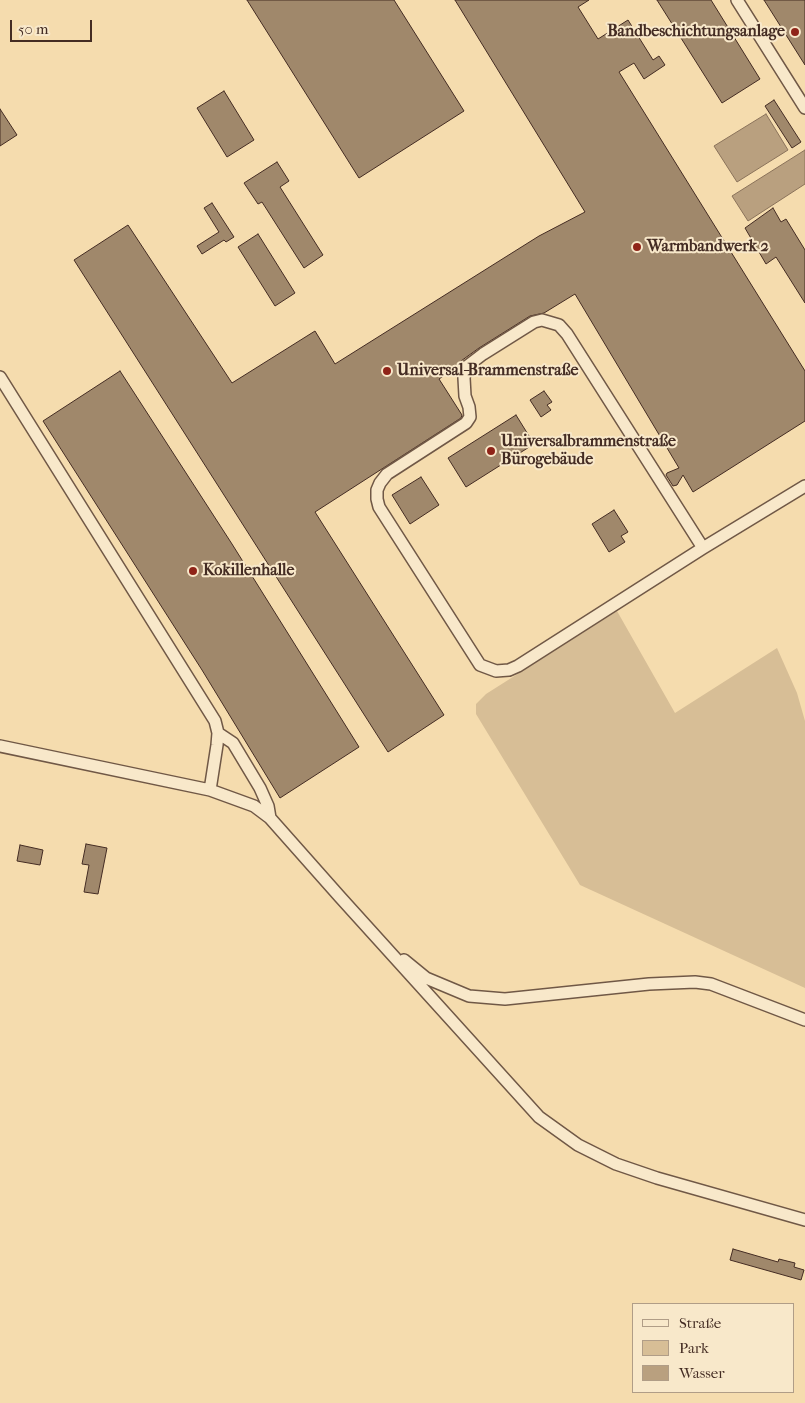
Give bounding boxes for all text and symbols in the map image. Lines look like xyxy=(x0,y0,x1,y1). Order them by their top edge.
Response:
scale bar xyxy=(12,10,95,42)
text: 50 m xyxy=(18,20,48,38)
place label: Bandbeschichtungsanlage xyxy=(607,22,785,42)
marker: Bandbeschichtungsanlage xyxy=(789,26,801,38)
place label: Warmbandwerk 2 xyxy=(647,237,769,257)
marker: Warmbandwerk 2 xyxy=(631,241,643,253)
place label: Universal-Brammenstraße xyxy=(397,361,578,381)
marker: Universal-Brammenstraße xyxy=(381,365,393,377)
place label: Universalbrammenstraße Bürogebäude xyxy=(501,432,676,470)
marker: Universalbrammenstraße Bürogebäude xyxy=(485,445,497,457)
place label: Kokillenhalle xyxy=(203,561,294,581)
marker: Kokillenhalle xyxy=(187,565,199,577)
legend xyxy=(632,1303,795,1393)
text: Straße xyxy=(679,1314,721,1332)
text: Park xyxy=(679,1339,709,1357)
text: Wasser xyxy=(679,1364,725,1382)

